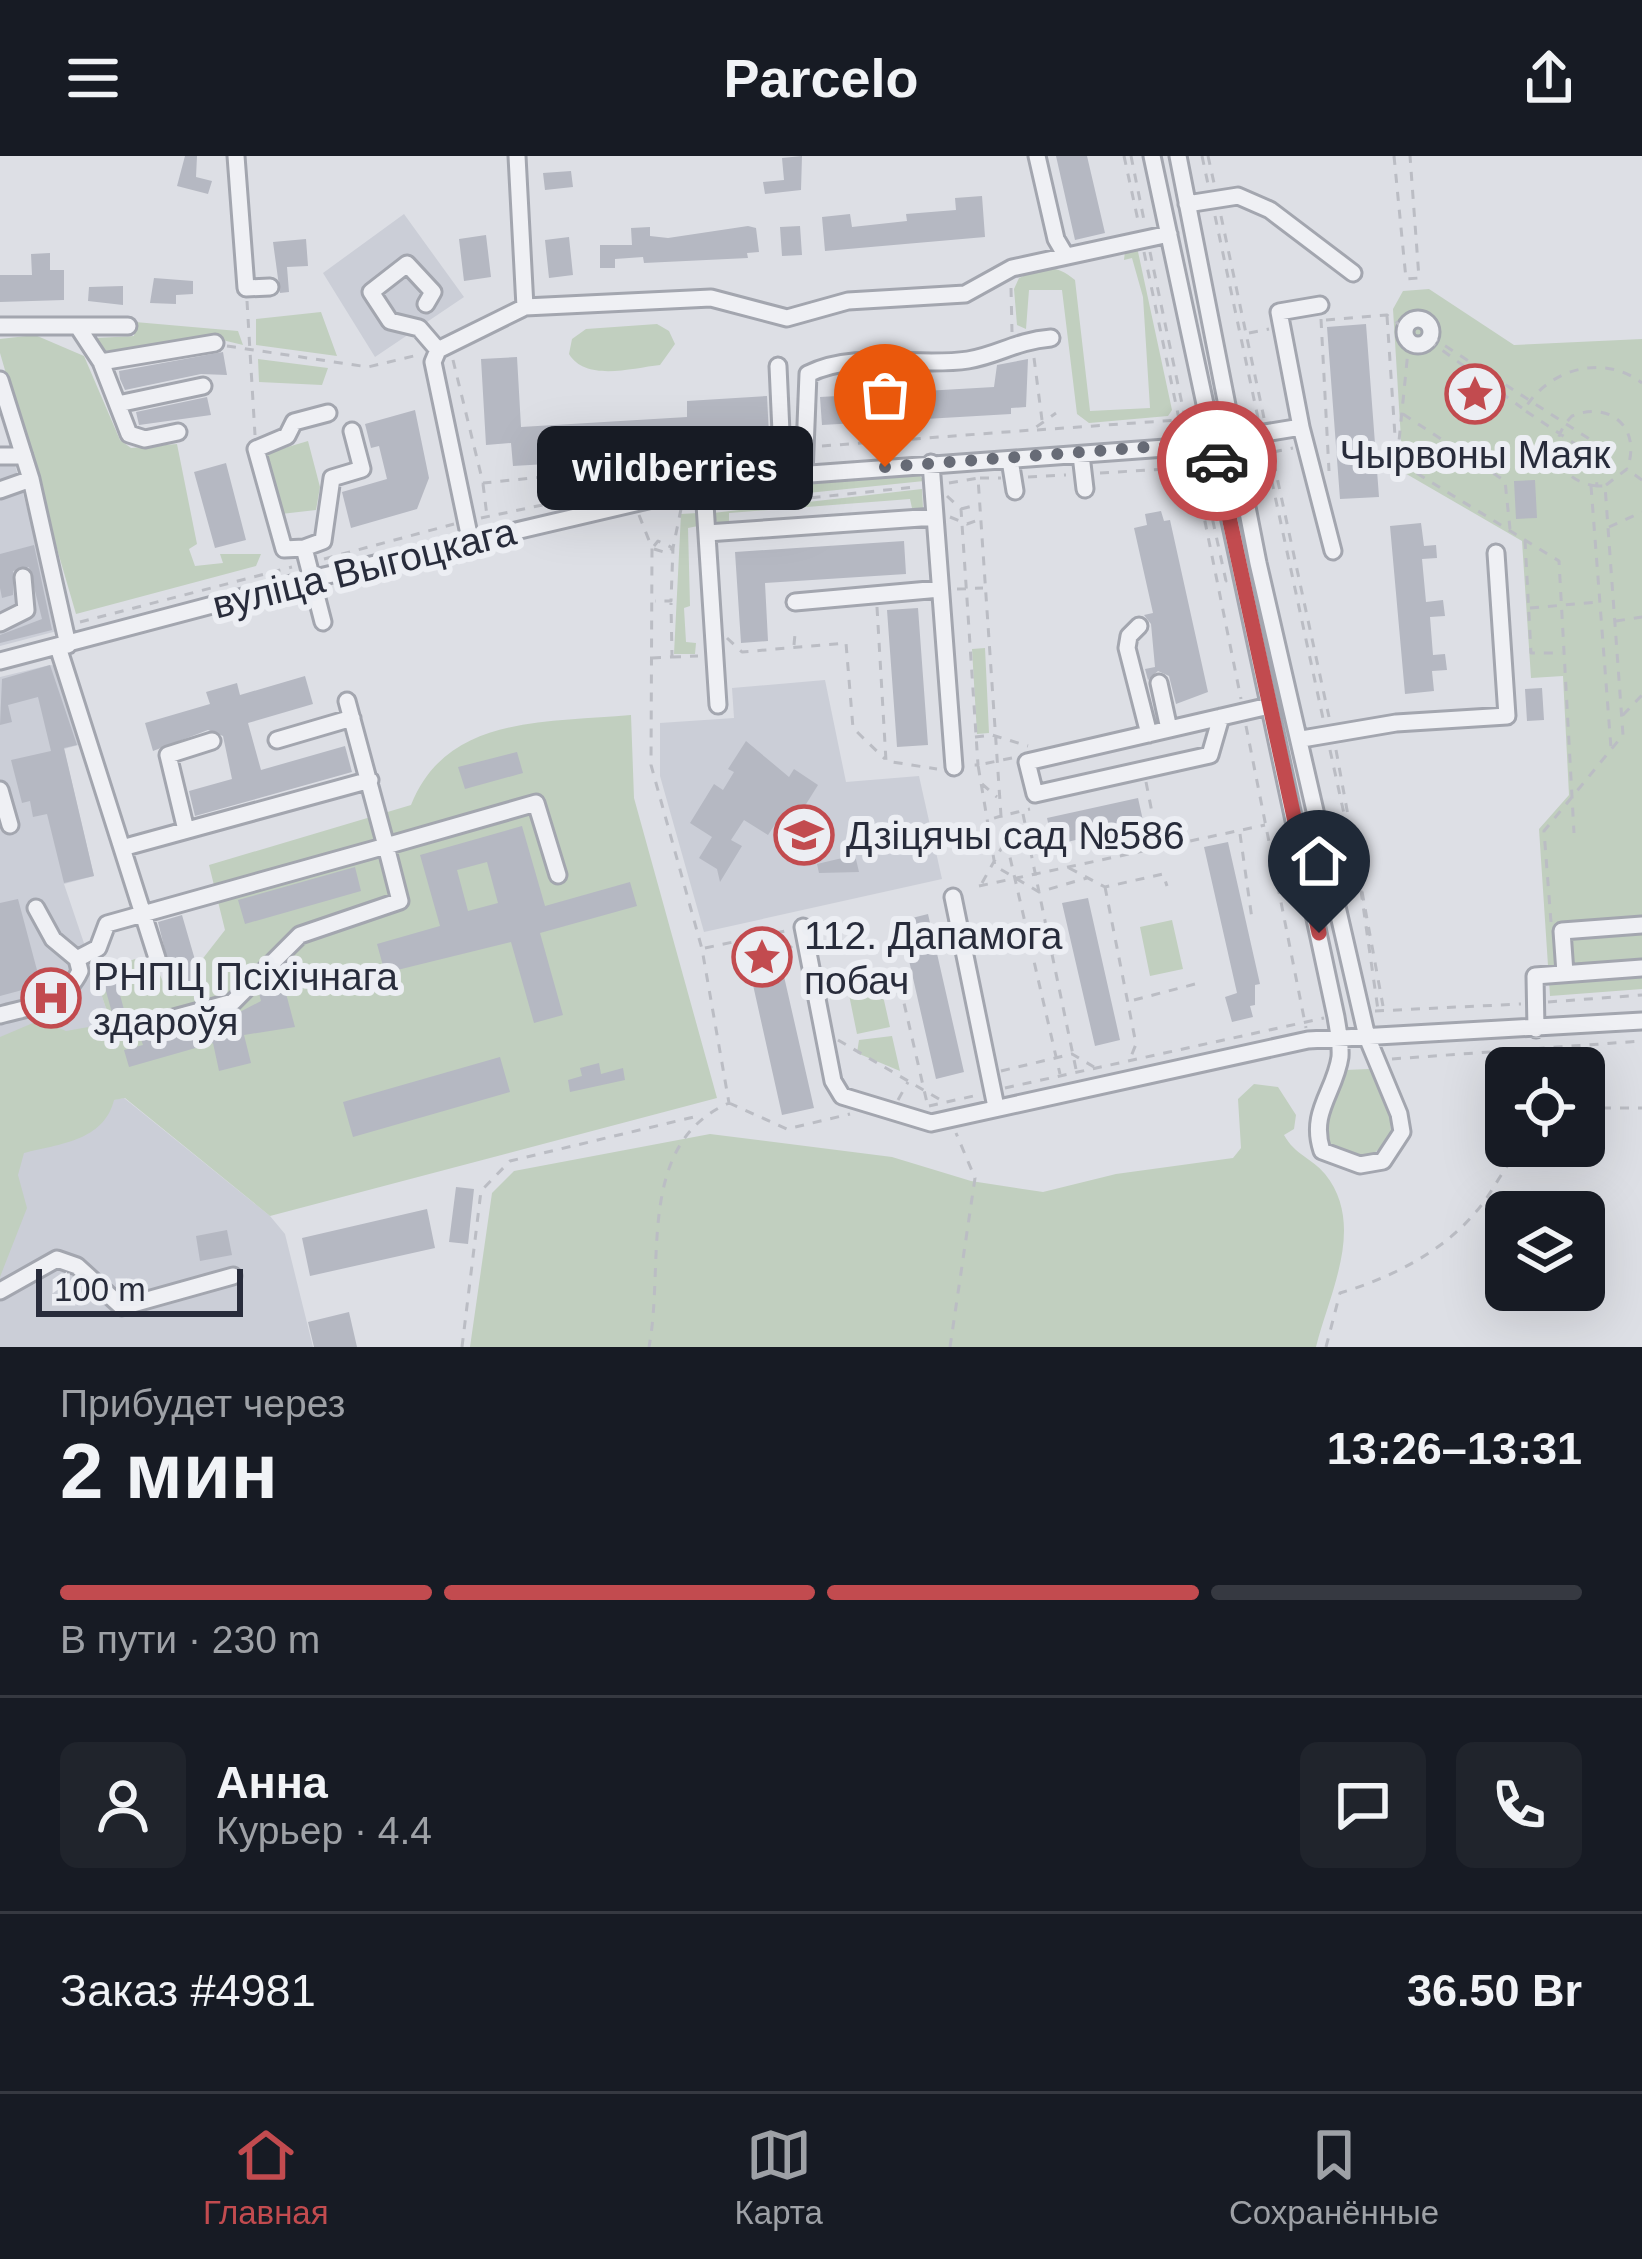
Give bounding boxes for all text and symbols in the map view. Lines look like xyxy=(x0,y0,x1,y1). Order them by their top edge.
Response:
icon: menu xyxy=(60,45,126,111)
icon: share xyxy=(1516,45,1582,111)
text: Parcelo xyxy=(723,48,919,108)
pin xyxy=(834,344,936,467)
icon: bag xyxy=(852,362,918,428)
place icon: Чырвоны Маяк xyxy=(1444,363,1506,425)
courier xyxy=(1157,401,1277,521)
callout: wildberries xyxy=(537,425,813,509)
icon: car xyxy=(1184,428,1250,494)
place label: Чырвоны Маяк xyxy=(1340,433,1611,476)
text: wildberries xyxy=(572,446,778,489)
street label: вуліца Выгоцкага xyxy=(208,509,520,626)
school or university icon: Дзіцячы сад №586 xyxy=(773,804,835,866)
pin xyxy=(1268,810,1370,933)
place label: Дзіцячы сад №586 xyxy=(846,814,1185,857)
icon: home xyxy=(1286,828,1352,894)
place label: 112. Дапамога побач xyxy=(804,914,1063,1002)
place icon: 112. Дапамога побач xyxy=(731,926,793,988)
place label: РНПЦ Псіхічнага здароўя xyxy=(93,955,398,1043)
hospital icon: РНПЦ Псіхічнага здароўя xyxy=(20,967,82,1029)
map controls xyxy=(1485,1047,1605,1311)
button: locate xyxy=(1485,1047,1605,1167)
button: layers xyxy=(1485,1191,1605,1311)
scale bar xyxy=(36,1263,243,1316)
text: 100 m xyxy=(54,1271,146,1308)
text: Прибудет через xyxy=(60,1382,345,1425)
text: 13:26–13:31 xyxy=(1327,1423,1582,1474)
text: 2 мин xyxy=(60,1427,278,1515)
text: В пути · 230 m xyxy=(60,1618,320,1661)
button: person xyxy=(60,1742,186,1868)
button: chat xyxy=(1300,1742,1426,1868)
button: phone xyxy=(1456,1742,1582,1868)
text: Анна xyxy=(216,1757,328,1808)
text: Курьер · 4.4 xyxy=(216,1809,432,1852)
text: Заказ #4981 xyxy=(60,1965,316,2016)
text: 36.50 Br xyxy=(1407,1965,1582,2016)
tab: Главная xyxy=(203,2122,329,2232)
tab: Карта xyxy=(735,2122,823,2232)
tab: Сохранённые xyxy=(1229,2122,1439,2232)

